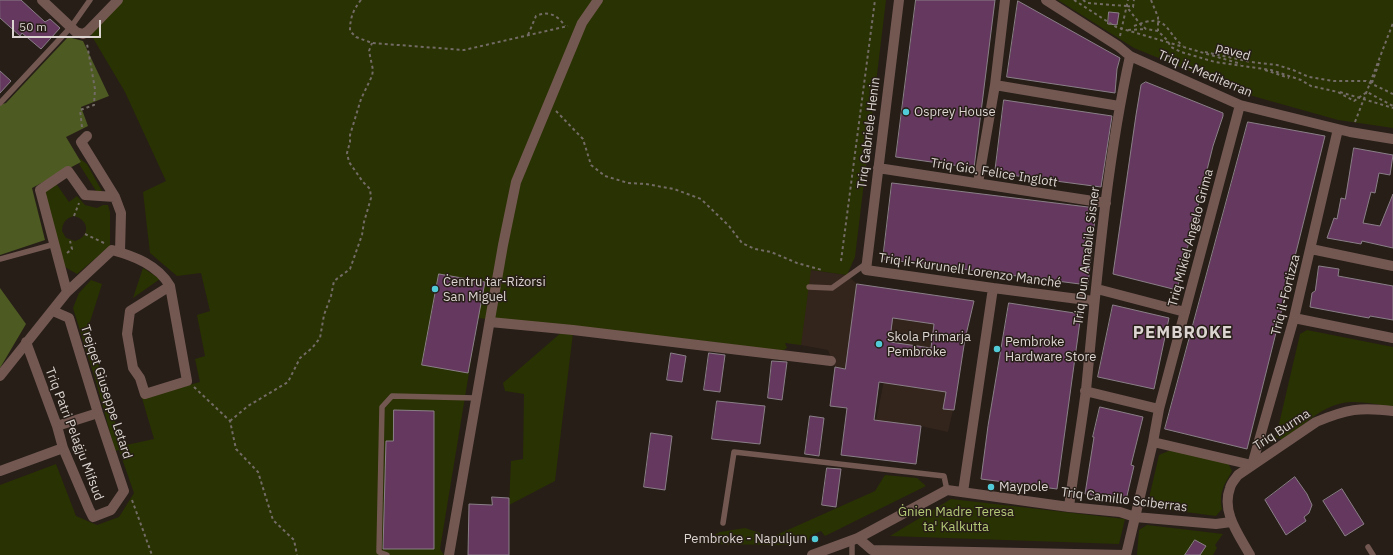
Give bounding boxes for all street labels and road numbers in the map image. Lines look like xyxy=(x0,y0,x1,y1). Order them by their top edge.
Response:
street label: paved xyxy=(1214,40,1252,64)
street label: Triq il-Mediterran xyxy=(1155,47,1255,101)
street label: Triq Gabriele Henin xyxy=(854,76,884,190)
street label: Triq Gio. Felice Inglott xyxy=(929,155,1059,191)
street label: Triq Mikiel Angelo Grima xyxy=(1165,167,1217,309)
street label: Triq Dun Amabile Sisner xyxy=(1071,186,1103,326)
street label: Triq il-Kurunell Lorenzo Manché xyxy=(877,250,1063,292)
street label: Triq il-Fortizza xyxy=(1268,253,1304,337)
street label: Trejqet Giuseppe Letard xyxy=(77,323,135,461)
street label: Triq Patri Pelaġju Mifsud xyxy=(41,365,107,503)
street label: Triq Burma xyxy=(1251,406,1313,454)
street label: Triq Camillo Sciberras xyxy=(1060,485,1188,515)

